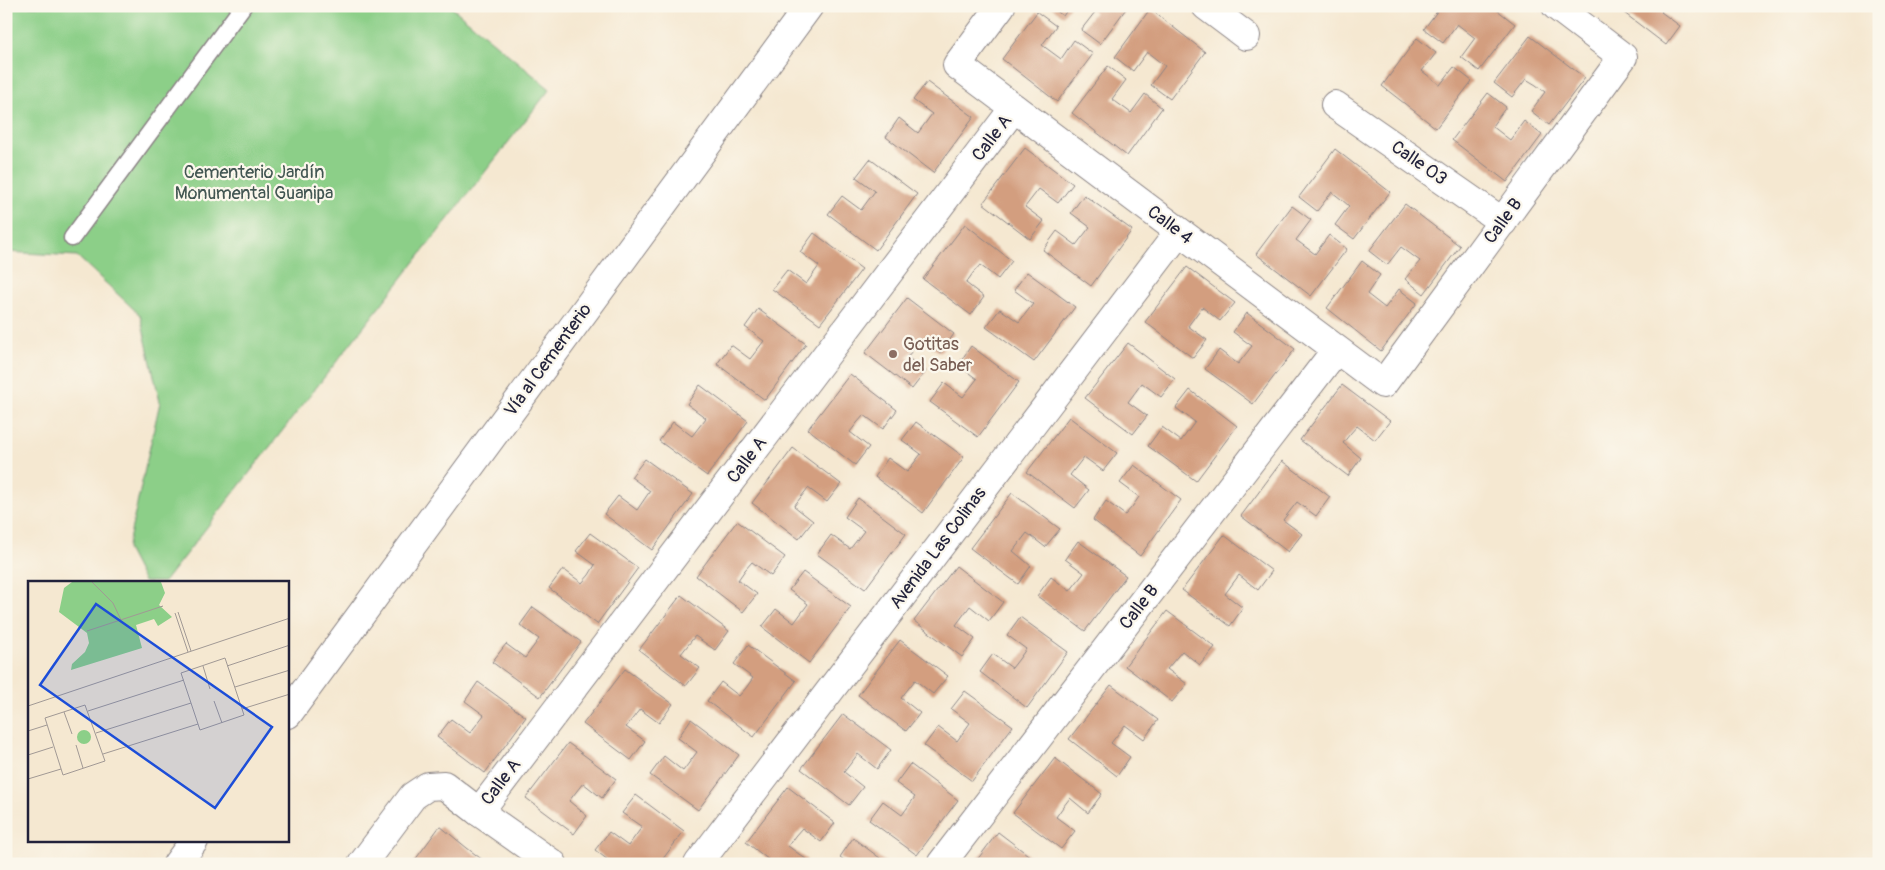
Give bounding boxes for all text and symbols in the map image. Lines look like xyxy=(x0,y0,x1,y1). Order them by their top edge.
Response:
street label: Calle A xyxy=(967,110,1017,166)
street label: Calle 03 xyxy=(1387,135,1451,191)
park label: Cementerio Jardín Monumental Guanipa xyxy=(175,161,333,205)
street label: Calle B xyxy=(1479,194,1527,248)
street label: Calle 4 xyxy=(1143,200,1198,250)
street label: Vía al Cementerio xyxy=(499,299,597,421)
place label: Gotitas del Saber xyxy=(903,333,973,377)
marker: Gotitas del Saber xyxy=(887,348,899,360)
street label: Calle A xyxy=(722,432,772,488)
street label: Avenida Las Colinas xyxy=(885,482,991,614)
street label: Calle B xyxy=(1114,580,1164,634)
inset map xyxy=(28,581,289,842)
street label: Calle A xyxy=(476,754,526,810)

